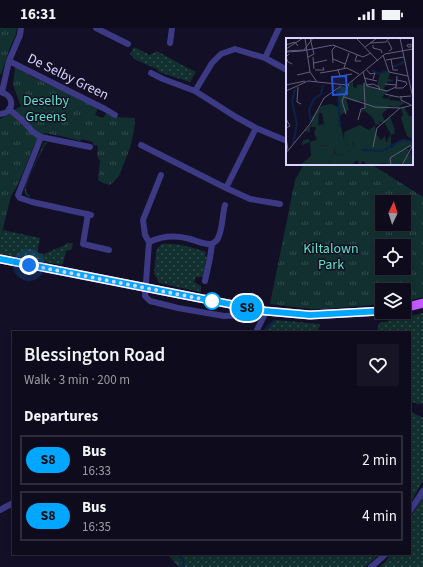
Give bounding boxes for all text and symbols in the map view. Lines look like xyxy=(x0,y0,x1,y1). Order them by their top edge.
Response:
text: 16:31 xyxy=(20,4,56,25)
inset map xyxy=(286,38,413,165)
street label: De Selby Green xyxy=(24,49,112,105)
park label: Deselby Greens xyxy=(23,91,70,127)
north arrow xyxy=(375,195,411,231)
map controls xyxy=(375,195,411,319)
park label: Kiltalown Park xyxy=(303,239,359,275)
button: locate xyxy=(375,239,411,275)
your location xyxy=(19,255,39,275)
button: layers xyxy=(375,283,411,319)
unlabelled marker xyxy=(203,292,221,310)
line badge: S8 xyxy=(229,295,265,321)
text: S8 xyxy=(239,298,255,318)
text: Blessington Road xyxy=(24,342,165,369)
button: heart xyxy=(357,344,399,386)
text: Walk · 3 min · 200 m xyxy=(24,371,130,389)
text: Departures xyxy=(24,406,98,427)
text: Bus xyxy=(82,441,106,462)
text: S8 xyxy=(40,450,56,470)
text: 2 min xyxy=(362,450,397,471)
text: 16:33 xyxy=(82,462,111,480)
text: Bus xyxy=(82,497,106,518)
text: S8 xyxy=(40,506,56,526)
text: 4 min xyxy=(362,506,397,527)
text: 16:35 xyxy=(82,518,111,536)

